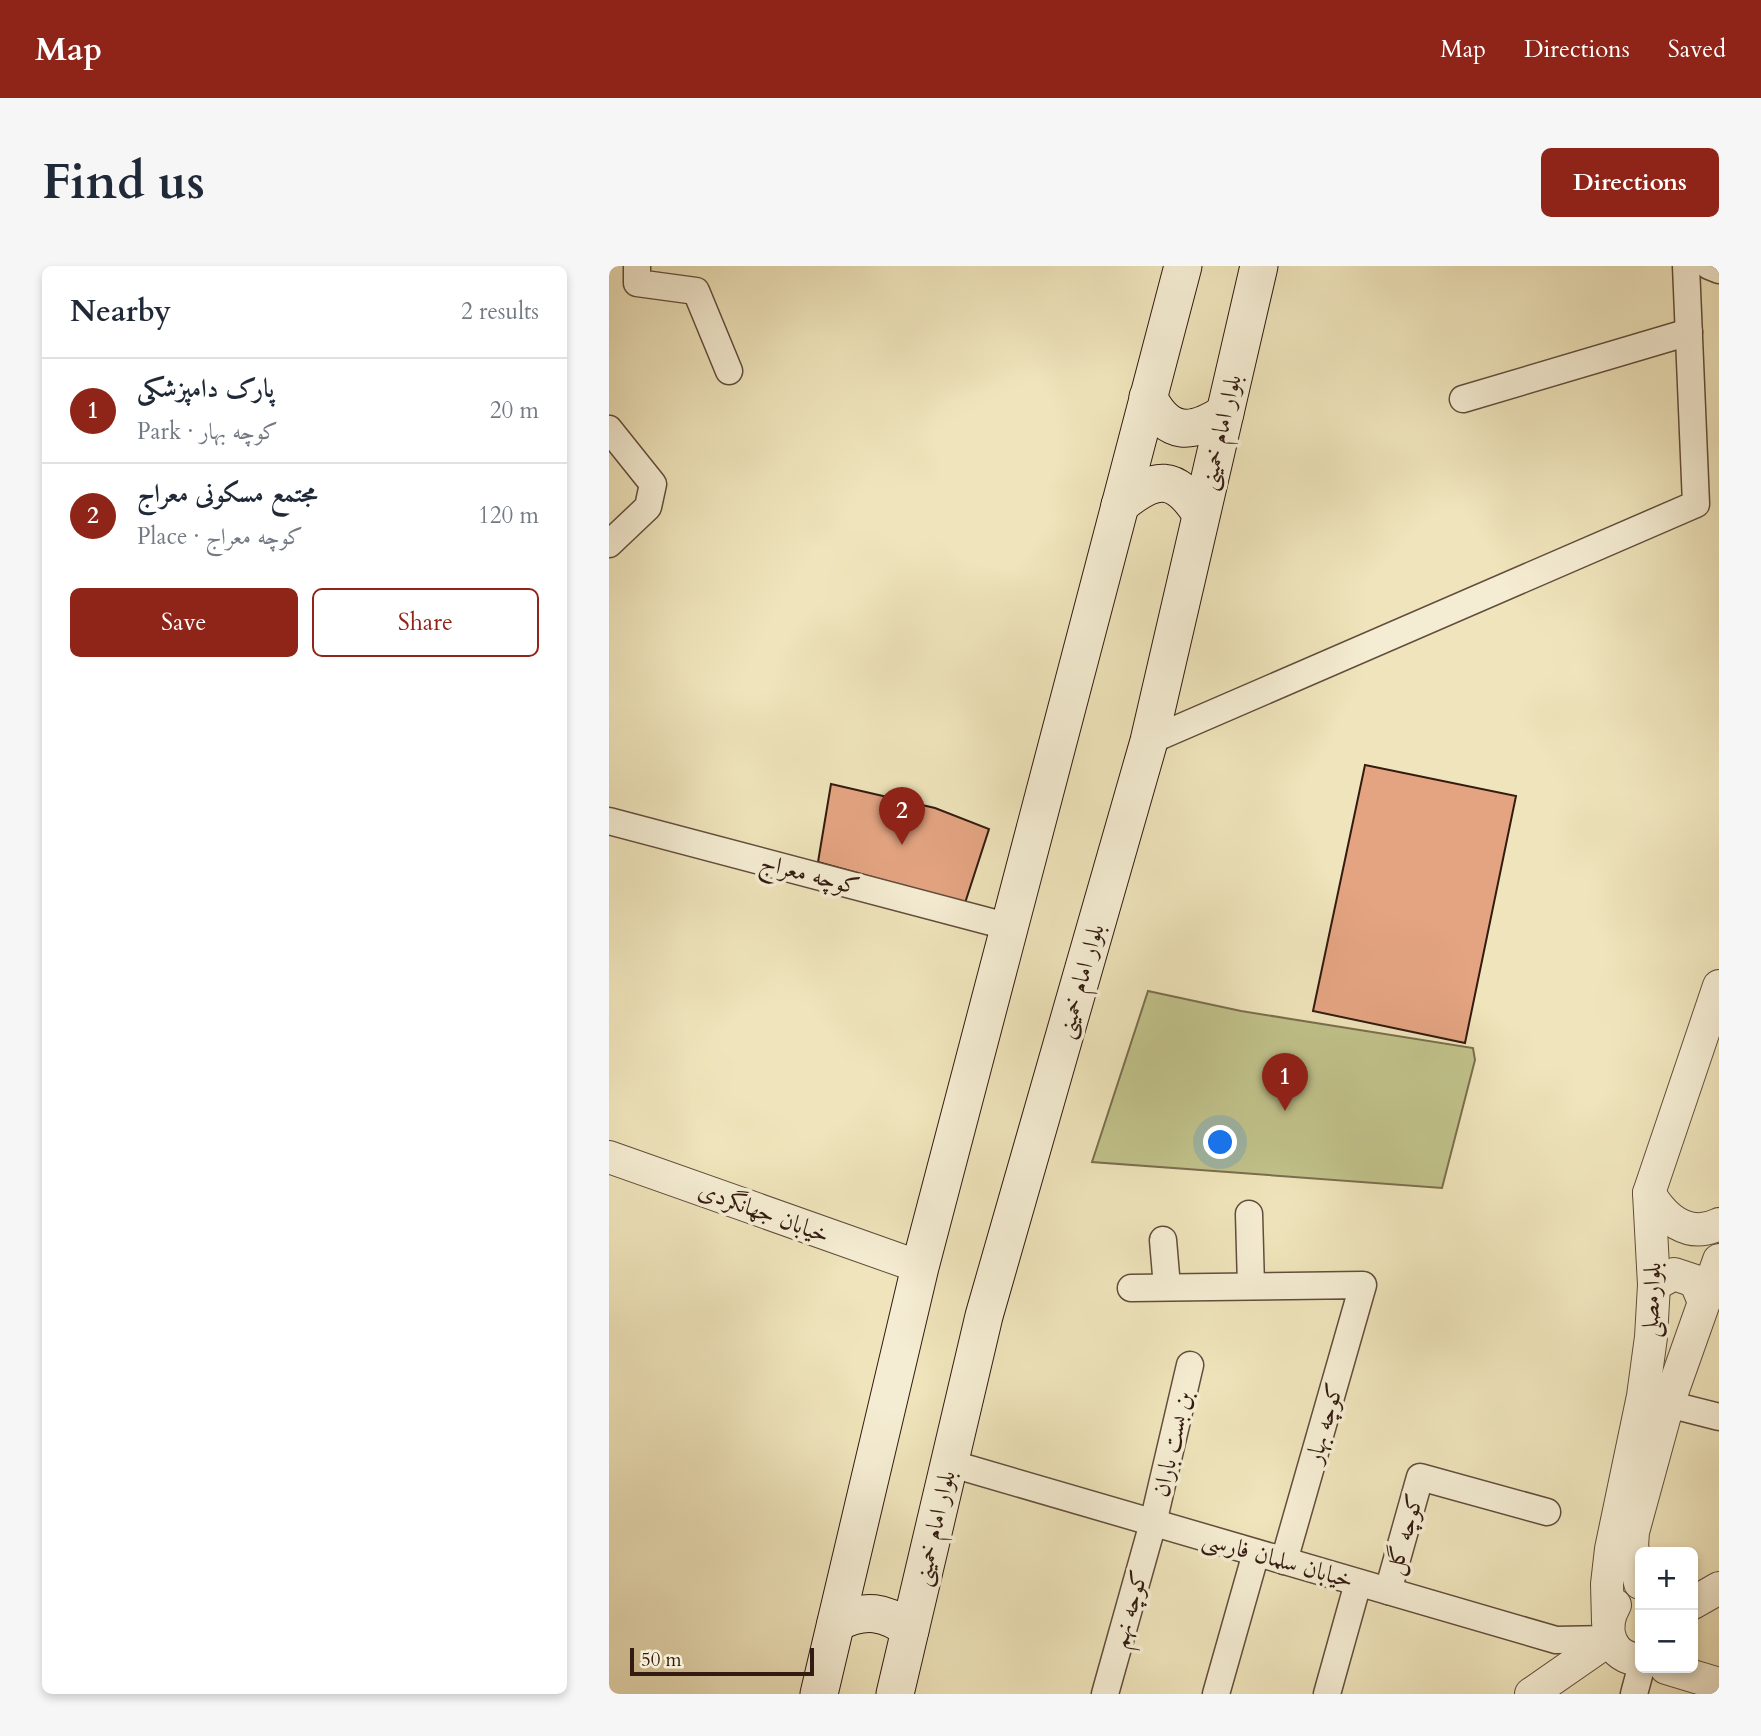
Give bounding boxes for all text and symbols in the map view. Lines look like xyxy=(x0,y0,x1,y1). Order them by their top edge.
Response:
text: Map xyxy=(35,27,102,72)
text: Map xyxy=(1440,33,1486,66)
text: Directions xyxy=(1524,33,1630,66)
text: Saved xyxy=(1668,33,1726,66)
button: Directions xyxy=(1541,148,1719,217)
text: Find us xyxy=(42,149,205,216)
text: Nearby xyxy=(70,291,171,332)
text: 2 results xyxy=(461,296,539,327)
text: پارک دامپزشکی xyxy=(137,371,274,406)
street label: بلوار امام خمینی xyxy=(1191,371,1254,494)
text: 1 xyxy=(87,395,99,426)
text: 20 m xyxy=(490,395,539,426)
text: Park · کوچه بهار xyxy=(137,416,278,447)
text: مجتمع مسکونی معراج xyxy=(137,476,318,511)
text: 2 xyxy=(87,500,99,531)
text: 120 m xyxy=(478,500,539,531)
text: Place · کوچه معراج xyxy=(137,521,303,552)
button: Save xyxy=(70,588,298,657)
button: Share xyxy=(312,588,539,657)
pin: 2 xyxy=(879,787,925,845)
street label: کوچه معراج xyxy=(755,845,863,907)
street label: بلوار امام خمینی xyxy=(1048,920,1116,1043)
pin: 1 xyxy=(1262,1053,1308,1111)
your location xyxy=(1203,1125,1237,1159)
street label: خیابان جهانگردی xyxy=(694,1173,834,1251)
street label: بلوارمصلی xyxy=(1634,1262,1669,1338)
street label: کوچه بهار xyxy=(1297,1379,1352,1469)
street label: بن بست باران xyxy=(1144,1387,1201,1500)
street label: بلوار امام خمینی xyxy=(905,1467,968,1590)
street label: کوچه گل xyxy=(1377,1490,1432,1578)
street label: خیابان سلمان فارسی xyxy=(1198,1522,1357,1597)
map controls xyxy=(1635,1547,1698,1673)
button: + xyxy=(1635,1547,1698,1610)
street label: کوچه نهم xyxy=(1103,1566,1161,1653)
button: − xyxy=(1635,1610,1698,1673)
scale bar xyxy=(630,1645,814,1677)
text: 50 m xyxy=(641,1647,682,1673)

